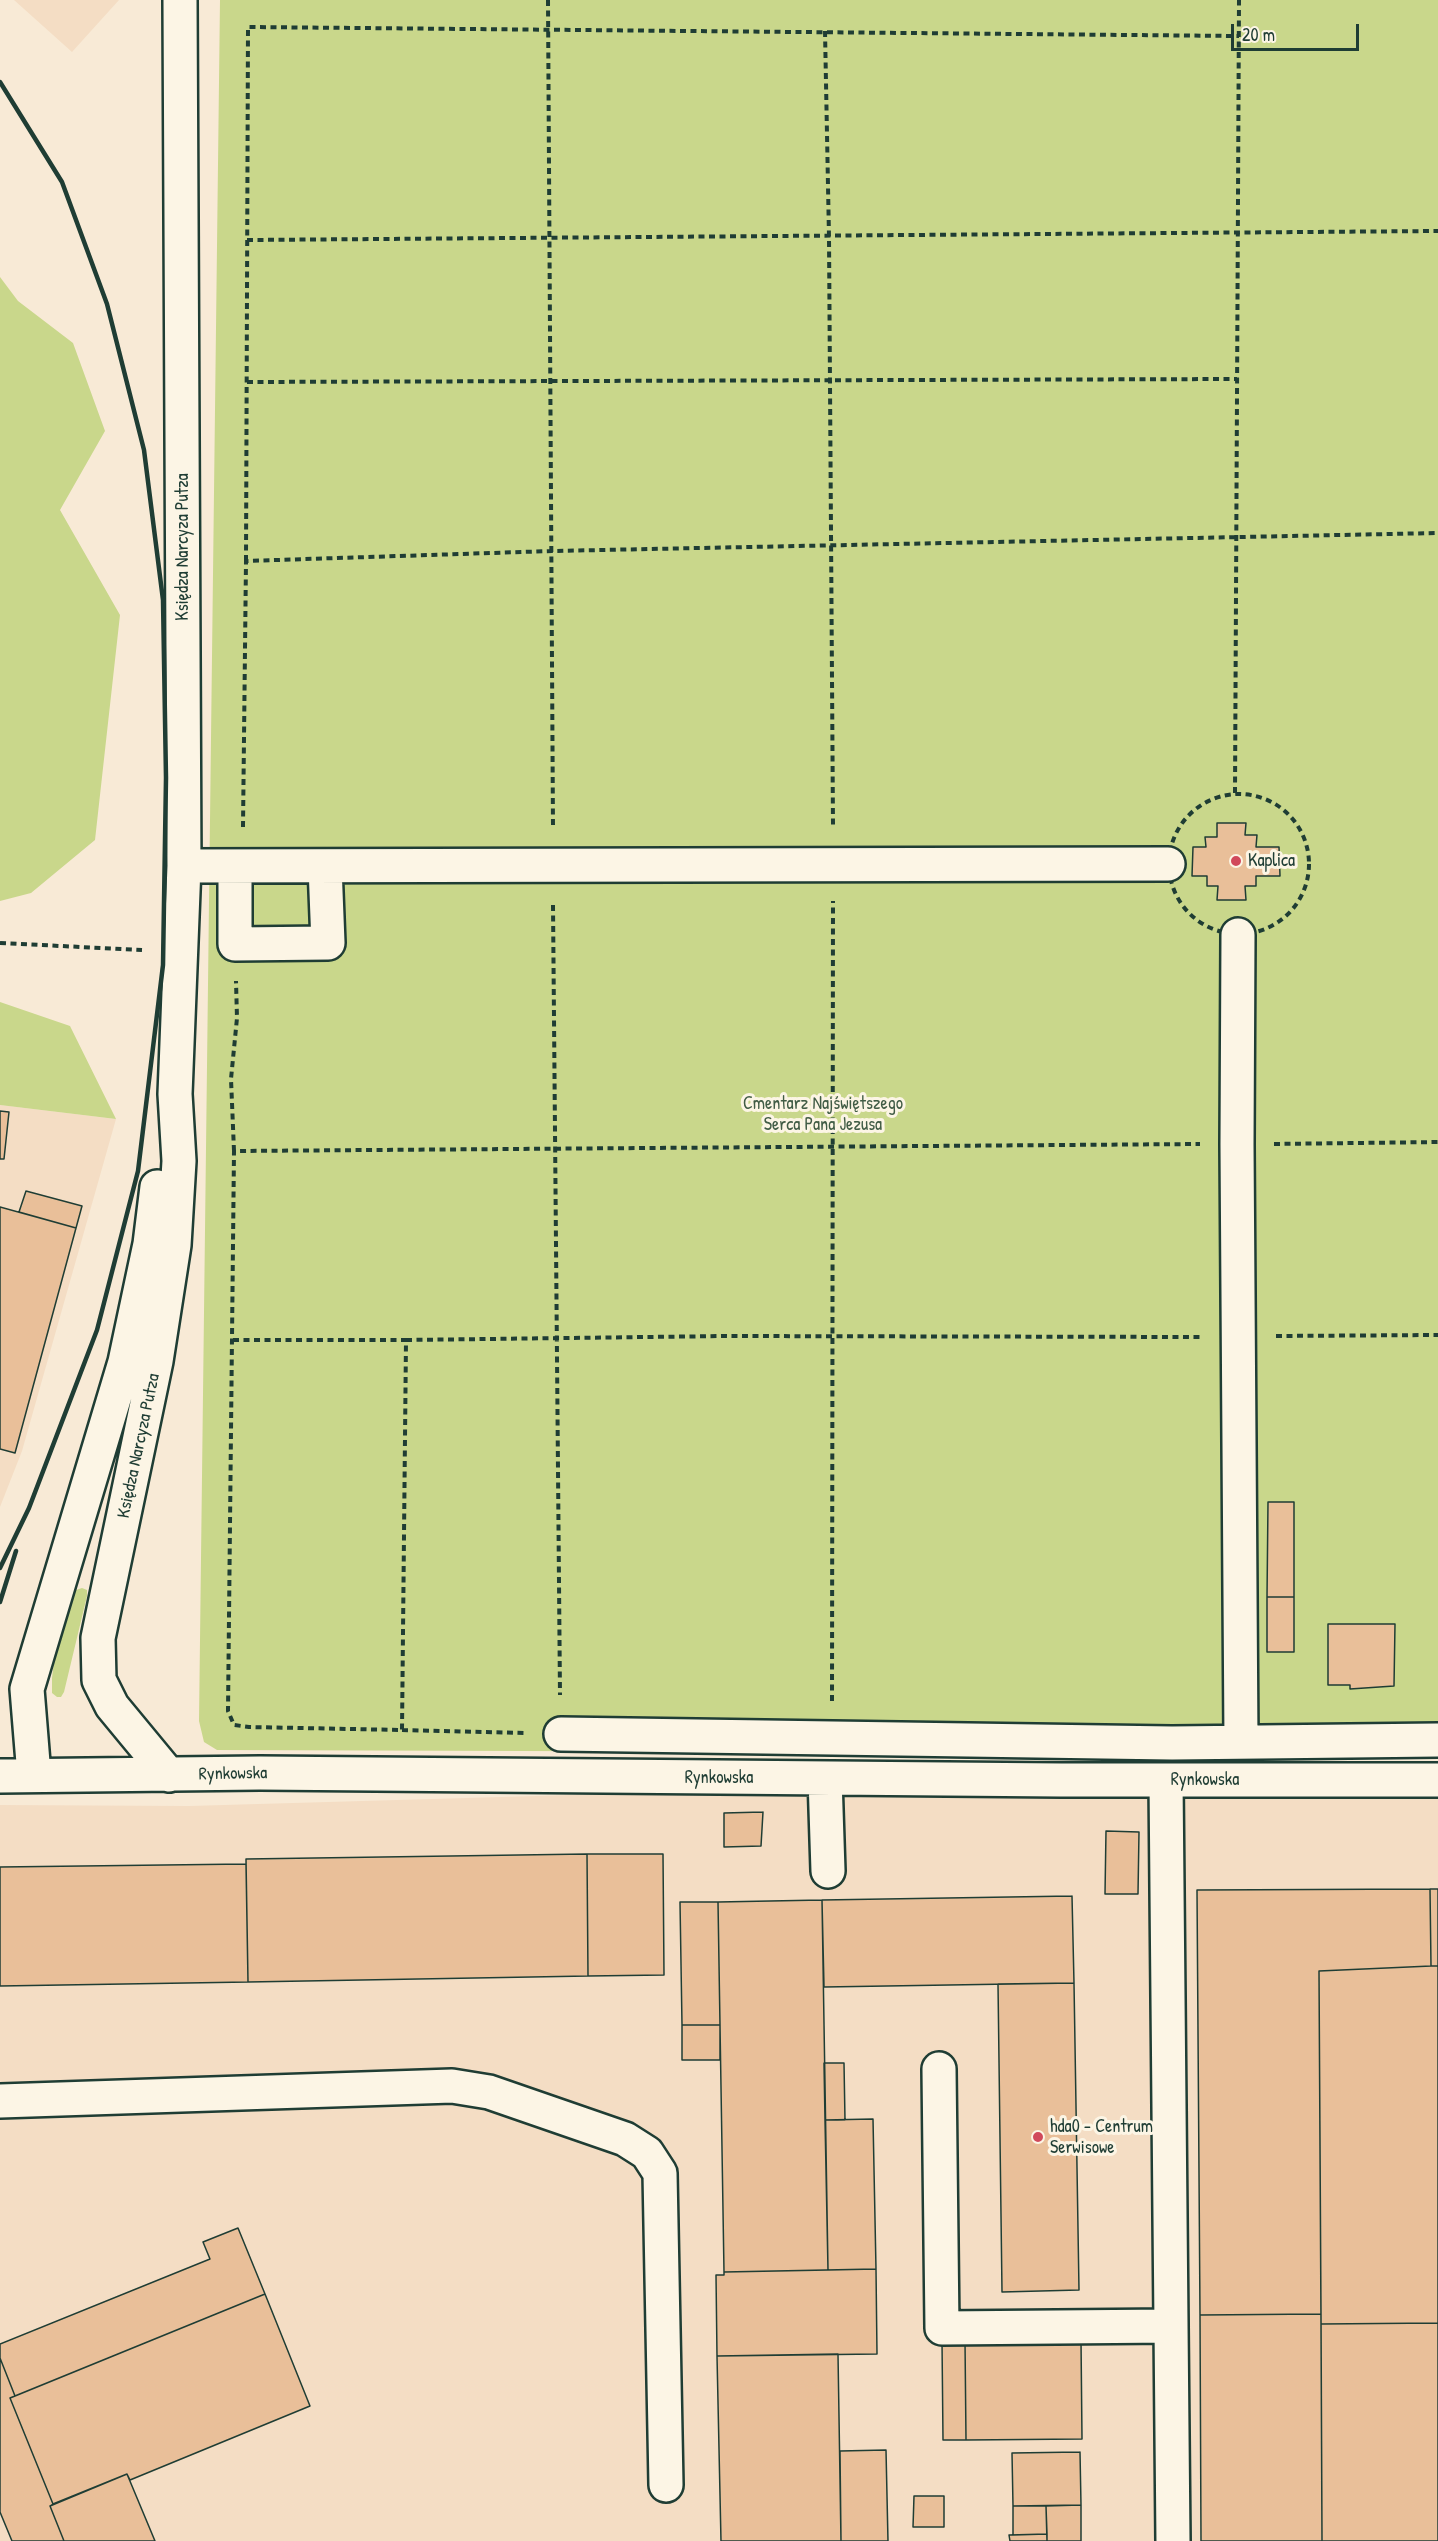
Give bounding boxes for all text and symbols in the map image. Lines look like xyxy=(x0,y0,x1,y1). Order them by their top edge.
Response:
scale bar xyxy=(1234,12,1362,50)
text: 20 m xyxy=(1242,22,1275,47)
street label: Księdza Narcyza Putza xyxy=(172,473,194,621)
place label: Kaplica xyxy=(1248,850,1295,872)
marker: Kaplica xyxy=(1229,854,1243,868)
park label: Cmentarz Najświętszego Serca Pana Jezusa xyxy=(743,1093,903,1136)
street label: Księdza Narcyza Putza xyxy=(113,1372,165,1520)
street label: Rynkowska xyxy=(199,1763,267,1785)
street label: Rynkowska xyxy=(685,1767,753,1789)
street label: Rynkowska xyxy=(1171,1769,1239,1791)
place label: hda0 - Centrum Serwisowe xyxy=(1050,2116,1153,2158)
marker: hda0 - Centrum Serwisowe xyxy=(1031,2130,1045,2144)

